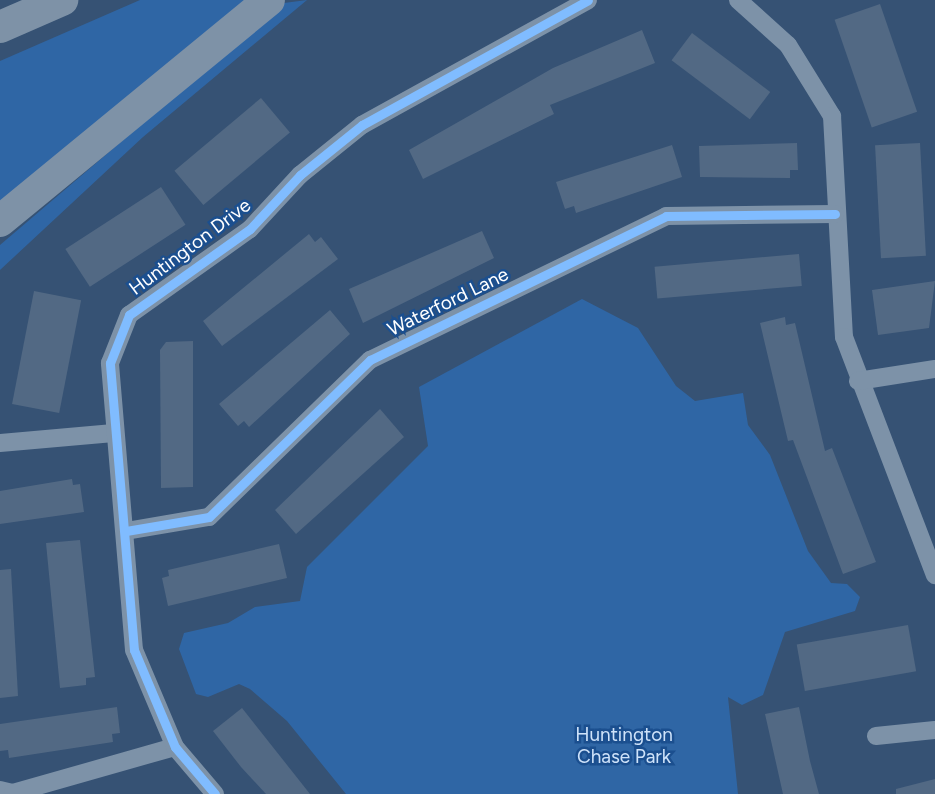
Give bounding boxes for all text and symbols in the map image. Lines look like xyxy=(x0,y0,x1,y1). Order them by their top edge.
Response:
street label: Huntington Drive xyxy=(125,194,255,300)
street label: Waterford Lane xyxy=(384,263,512,341)
park label: Huntington Chase Park xyxy=(575,724,673,768)

